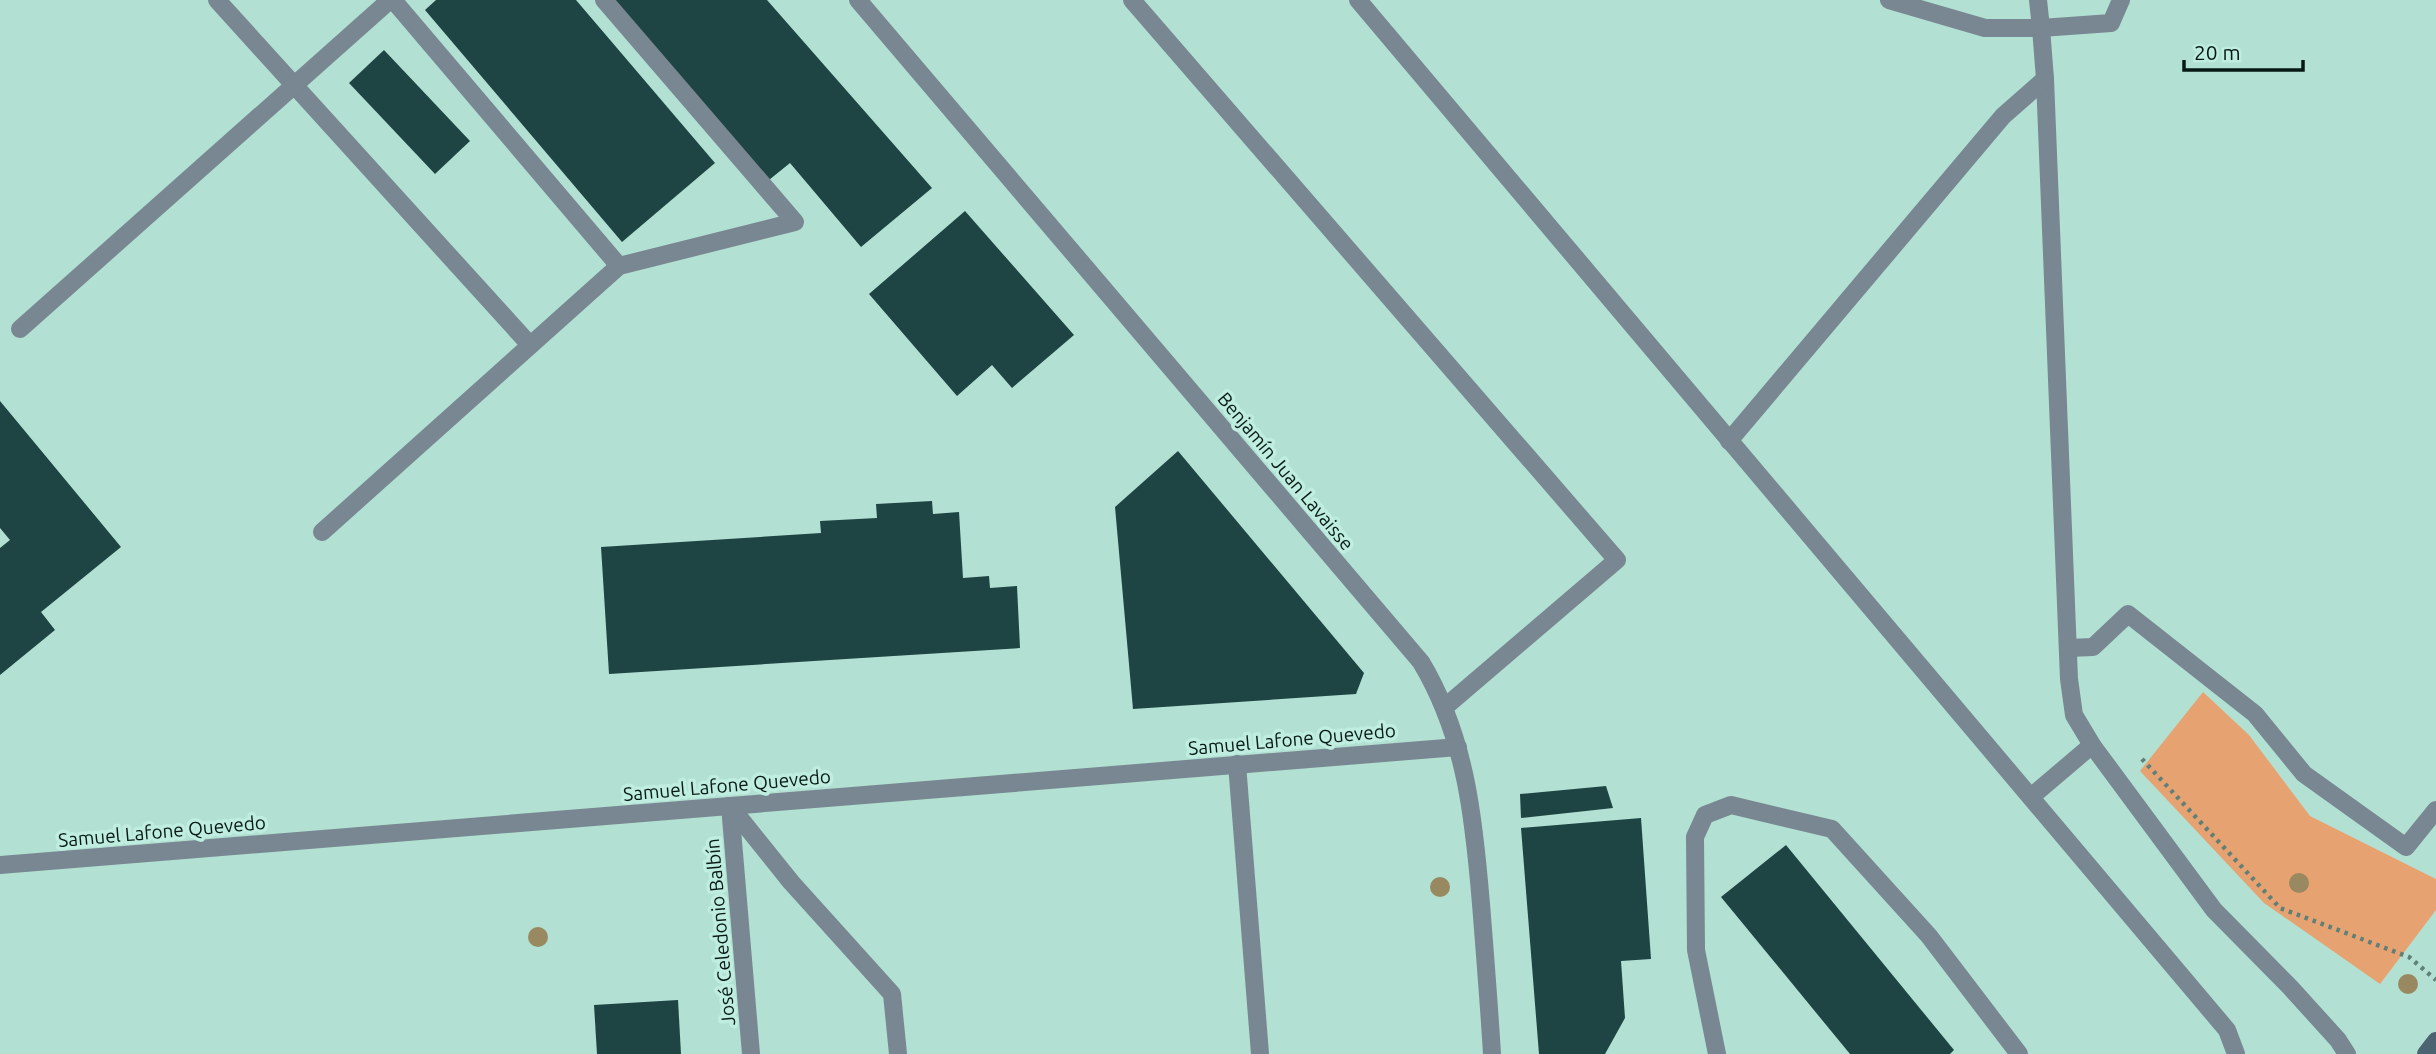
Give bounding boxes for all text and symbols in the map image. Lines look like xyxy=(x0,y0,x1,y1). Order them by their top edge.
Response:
scale bar xyxy=(2184,28,2303,72)
text: 20 m xyxy=(2194,40,2241,64)
street label: Benjamín Juan Lavaisse xyxy=(1214,388,1358,554)
street label: Samuel Lafone Quevedo xyxy=(1187,719,1397,759)
street label: Samuel Lafone Quevedo xyxy=(622,765,832,805)
street label: Samuel Lafone Quevedo xyxy=(57,811,267,851)
street label: José Celedonio Balbín xyxy=(701,838,739,1026)

